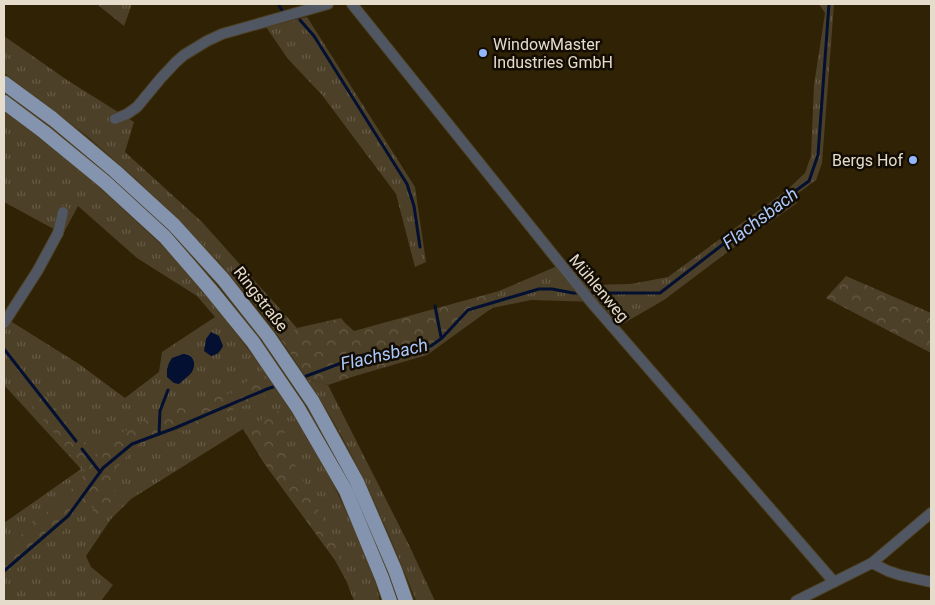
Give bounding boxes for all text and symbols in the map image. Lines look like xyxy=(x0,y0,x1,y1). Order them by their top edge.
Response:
place label: WindowMaster Industries GmbH xyxy=(493,35,613,72)
marker: WindowMaster Industries GmbH xyxy=(477,47,489,59)
place label: Bergs Hof xyxy=(832,151,903,170)
marker: Bergs Hof xyxy=(907,154,919,166)
water label: Flachsbach xyxy=(718,183,802,253)
street label: Mühlenweg xyxy=(565,250,633,326)
street label: Ringstraße xyxy=(230,263,292,335)
water label: Flachsbach xyxy=(338,334,430,374)

